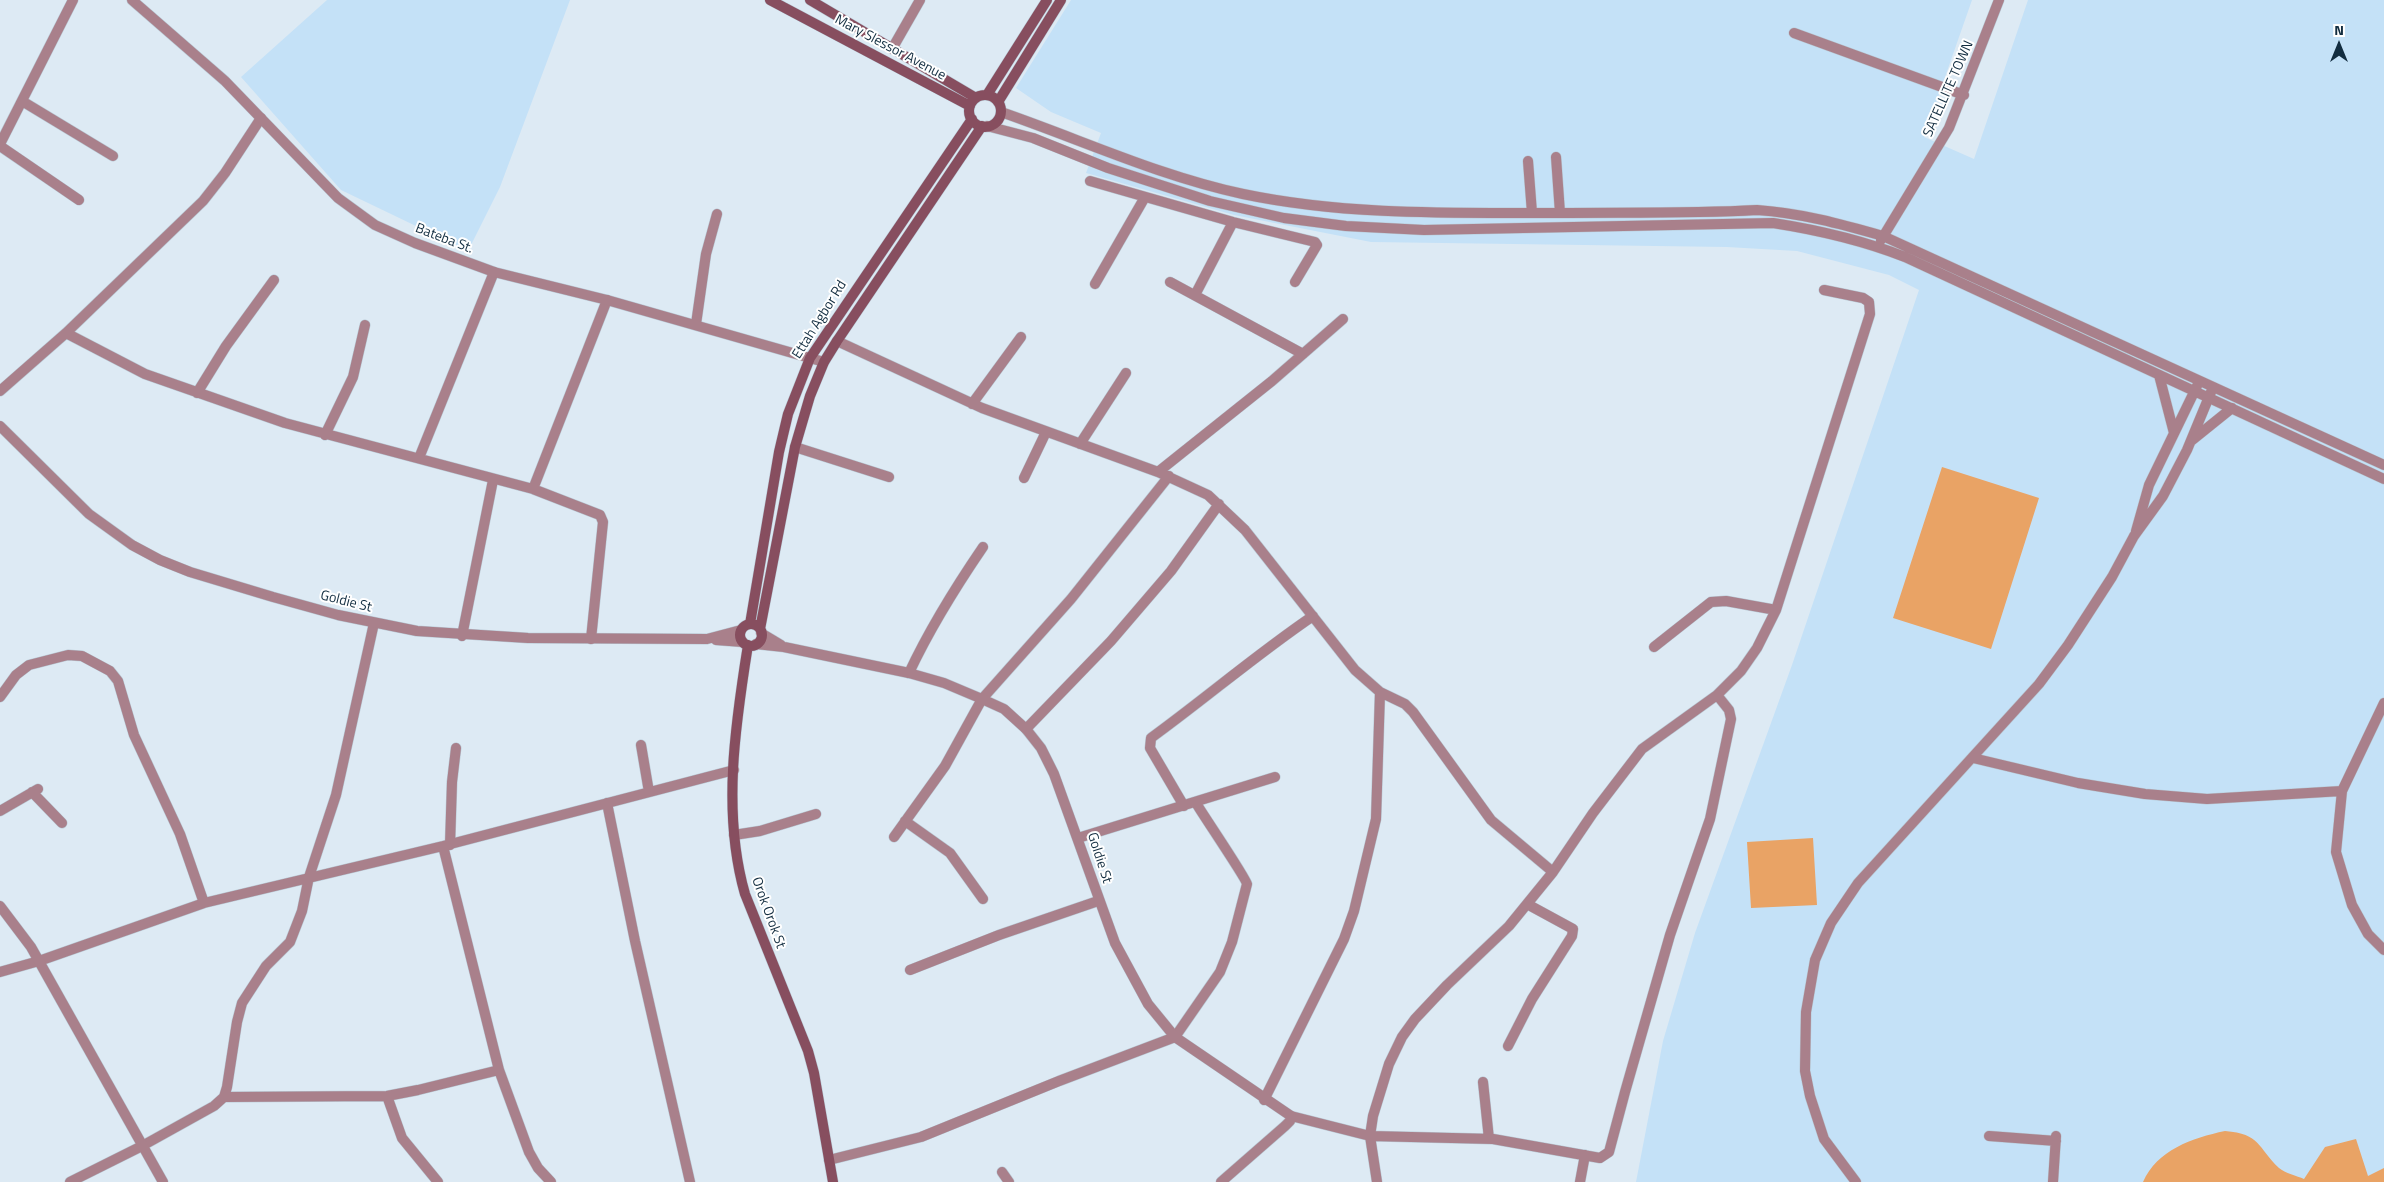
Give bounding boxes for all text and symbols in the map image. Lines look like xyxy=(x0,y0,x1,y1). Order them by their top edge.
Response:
street label: Mary Slessor Avenue xyxy=(832,12,948,84)
text: N xyxy=(2334,19,2344,40)
north arrow xyxy=(2314,20,2364,70)
street label: SATELLITE TOWN xyxy=(1920,38,1978,140)
street label: Bateba St. xyxy=(413,220,475,258)
street label: Ettah Agbor Rd xyxy=(789,278,851,362)
street label: Goldie St xyxy=(319,588,373,616)
street label: Goldie St xyxy=(1083,831,1115,885)
street label: Orok Orok St xyxy=(747,875,789,951)

